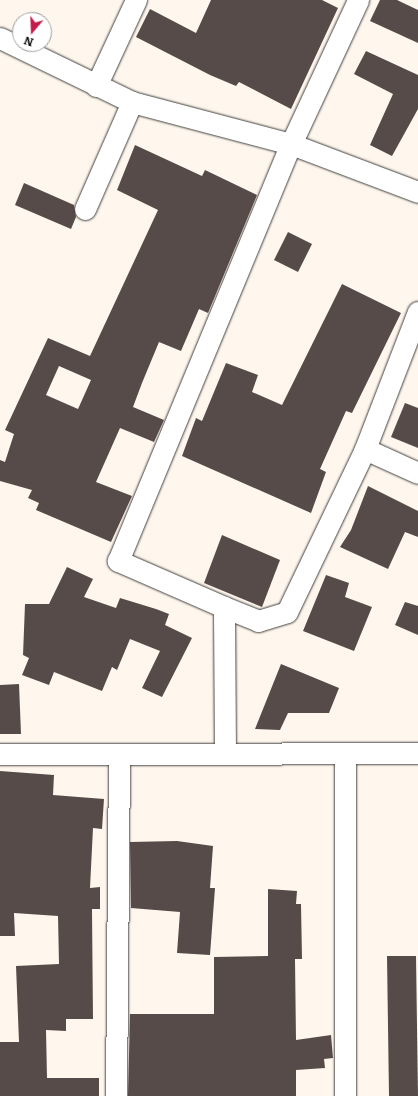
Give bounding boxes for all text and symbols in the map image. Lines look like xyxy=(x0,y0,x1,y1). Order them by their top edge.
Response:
north arrow xyxy=(12,12,52,52)
text: N xyxy=(21,33,35,51)

